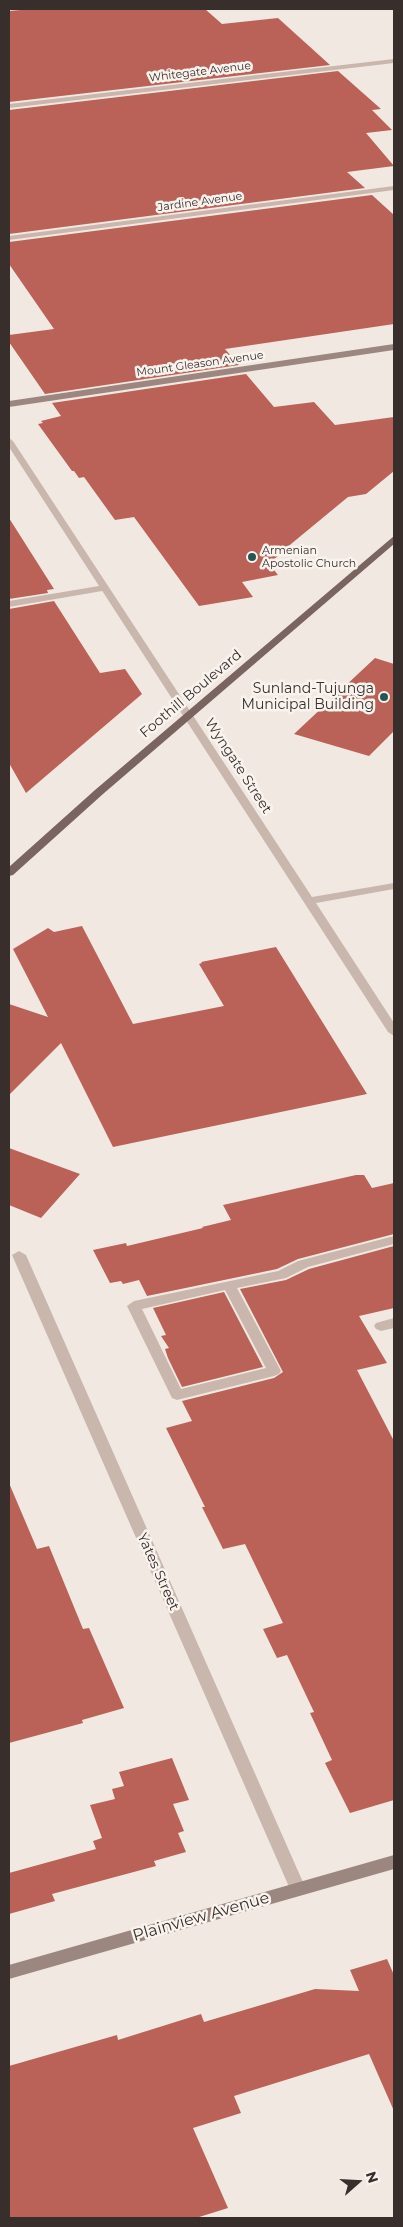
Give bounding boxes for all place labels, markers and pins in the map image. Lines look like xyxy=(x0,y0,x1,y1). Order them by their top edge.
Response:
place label: Armenian Apostolic Church xyxy=(262,544,356,570)
marker: Armenian Apostolic Church xyxy=(246,551,258,563)
place label: Sunland-Tujunga Municipal Building xyxy=(242,681,374,714)
marker: Sunland-Tujunga Municipal Building xyxy=(378,691,390,703)

